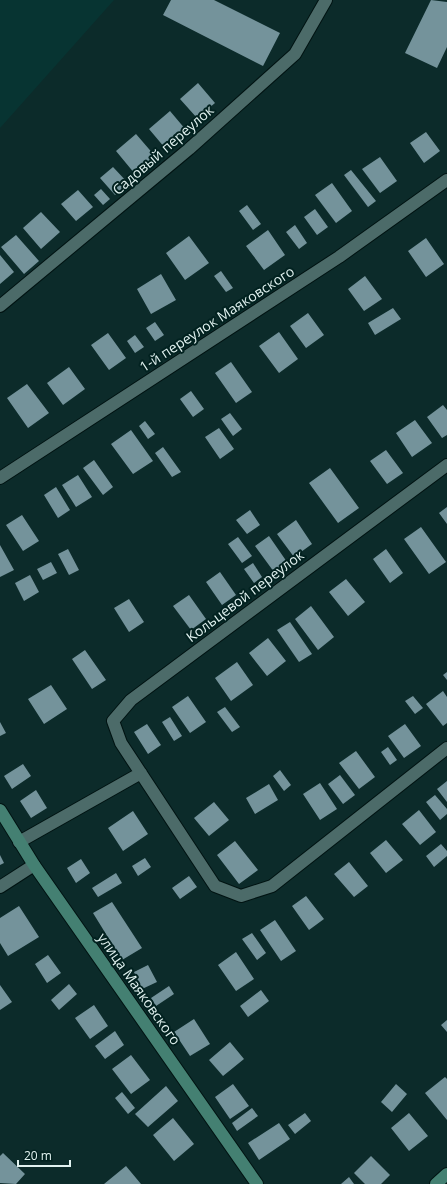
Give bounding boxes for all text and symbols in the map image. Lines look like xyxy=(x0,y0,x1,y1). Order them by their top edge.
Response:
street label: Садовый переулок xyxy=(108,100,218,199)
street label: 1-й переулок Маяковского xyxy=(136,261,298,376)
street label: Кольцевой переулок xyxy=(182,545,308,646)
street label: улица Маяковского xyxy=(94,929,185,1049)
scale bar xyxy=(18,1142,70,1168)
text: 20 m xyxy=(24,1147,52,1164)

